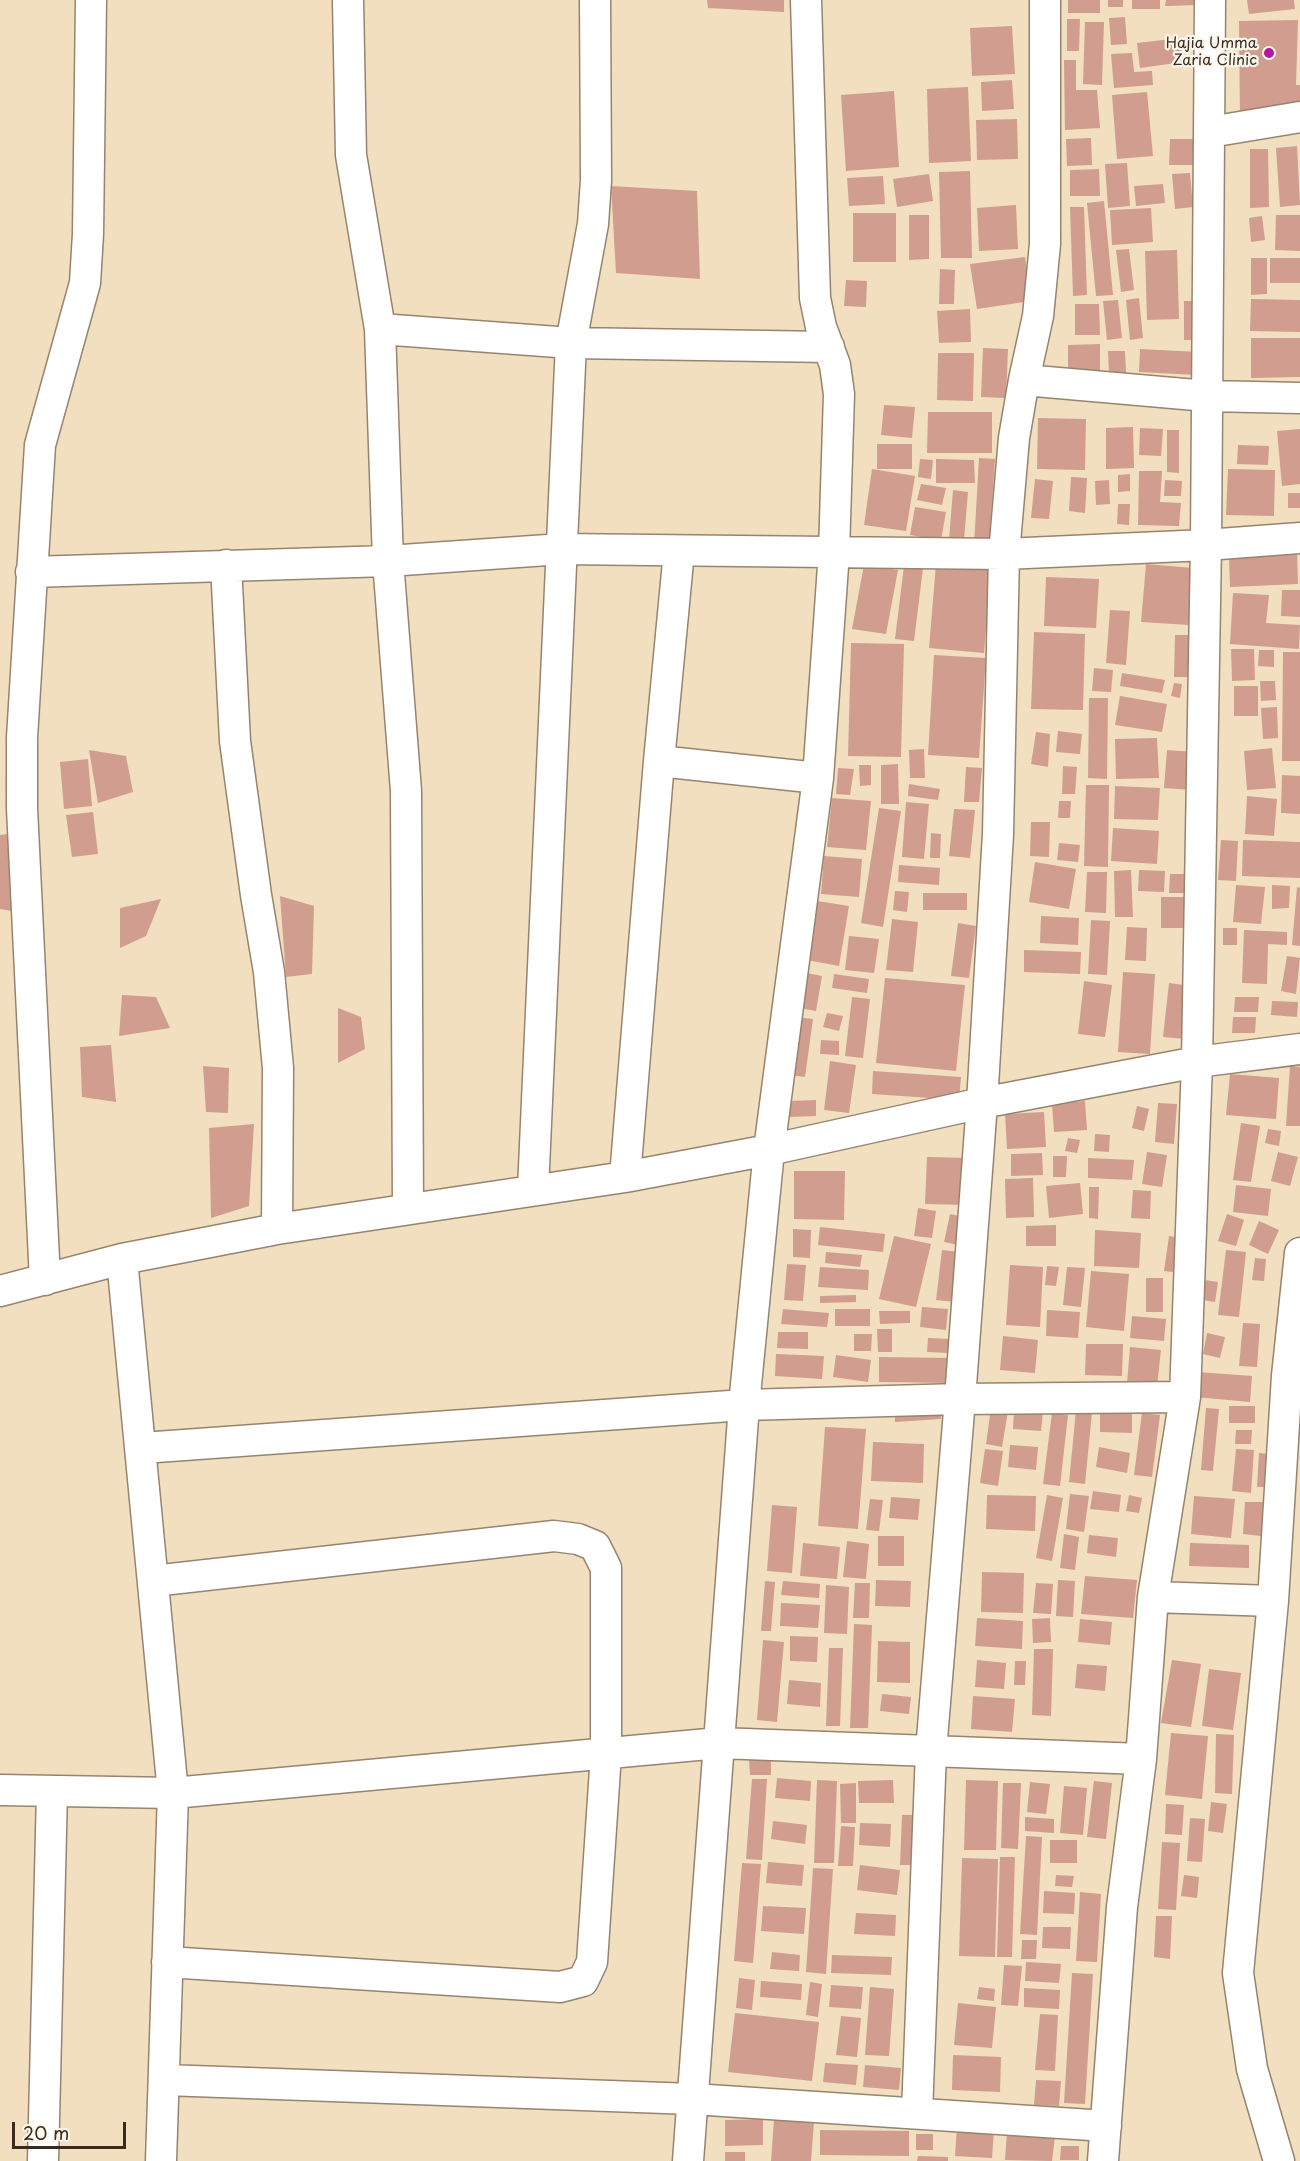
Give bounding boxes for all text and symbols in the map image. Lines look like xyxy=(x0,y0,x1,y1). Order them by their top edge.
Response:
place label: Hajia Umma Zaria Clinic xyxy=(1166,35,1257,70)
marker: Hajia Umma Zaria Clinic xyxy=(1262,46,1276,60)
scale bar xyxy=(15,2110,129,2148)
text: 20 m xyxy=(23,2119,69,2146)

